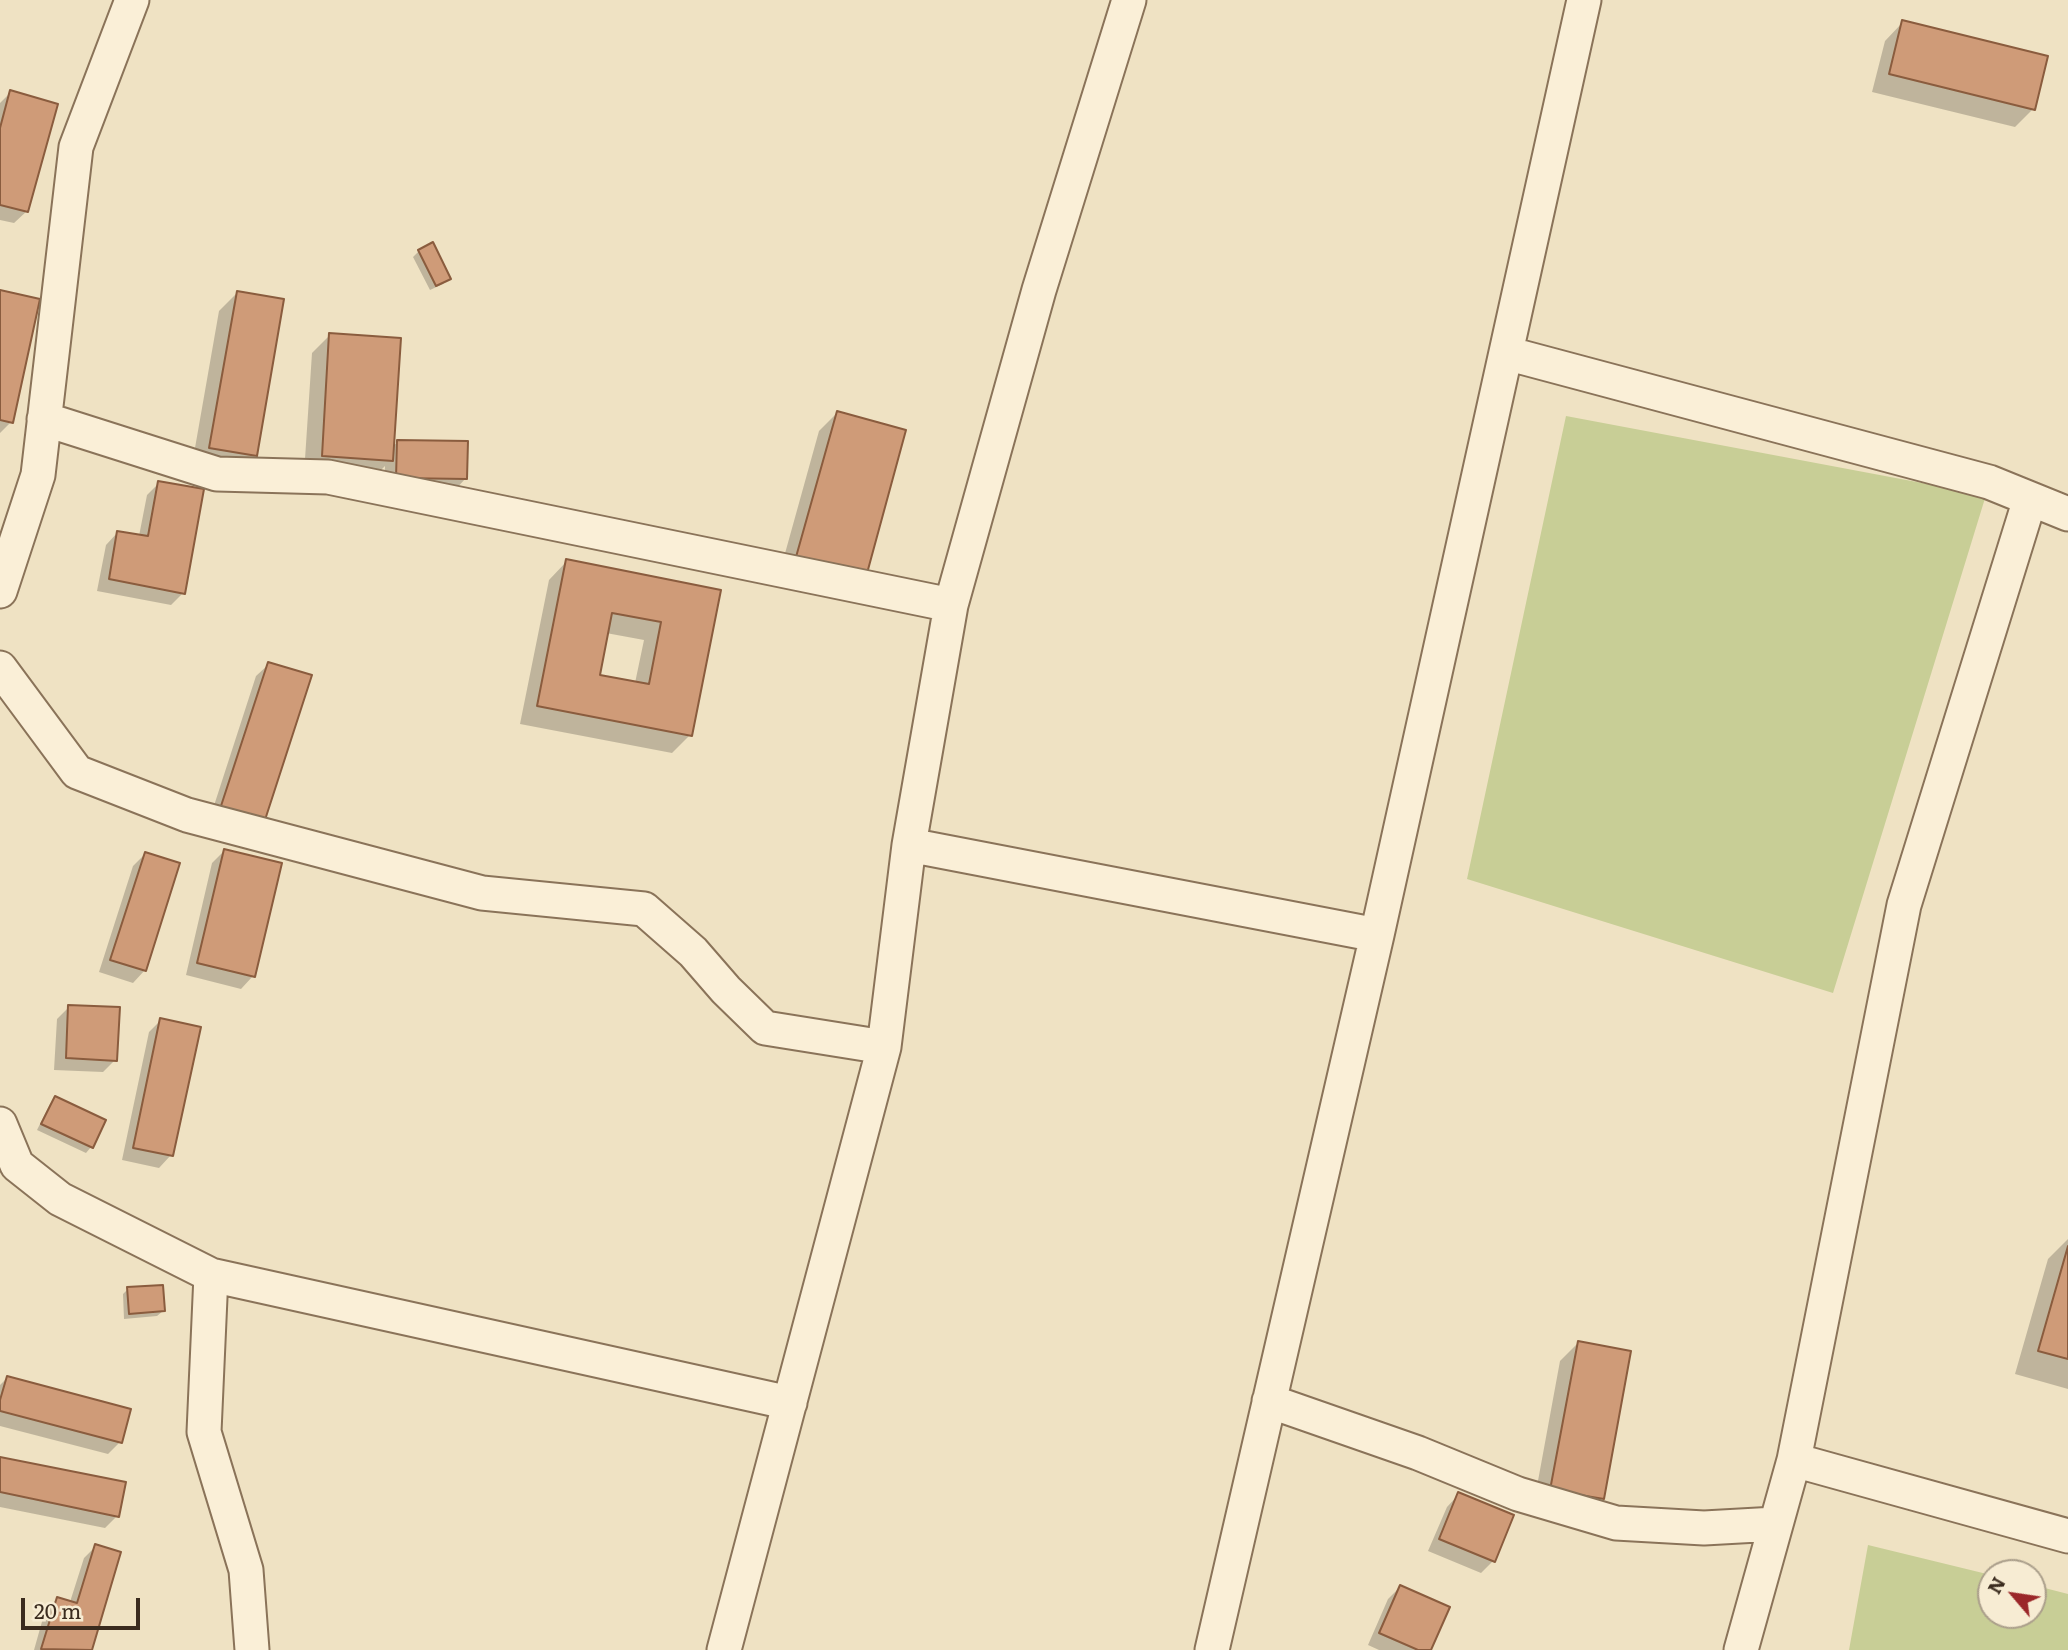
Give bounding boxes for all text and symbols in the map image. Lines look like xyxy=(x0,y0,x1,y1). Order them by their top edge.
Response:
north arrow xyxy=(1977,1559,2047,1629)
text: N xyxy=(1979,1571,2011,1599)
scale bar xyxy=(24,1584,144,1628)
text: 20 m xyxy=(34,1594,81,1625)

